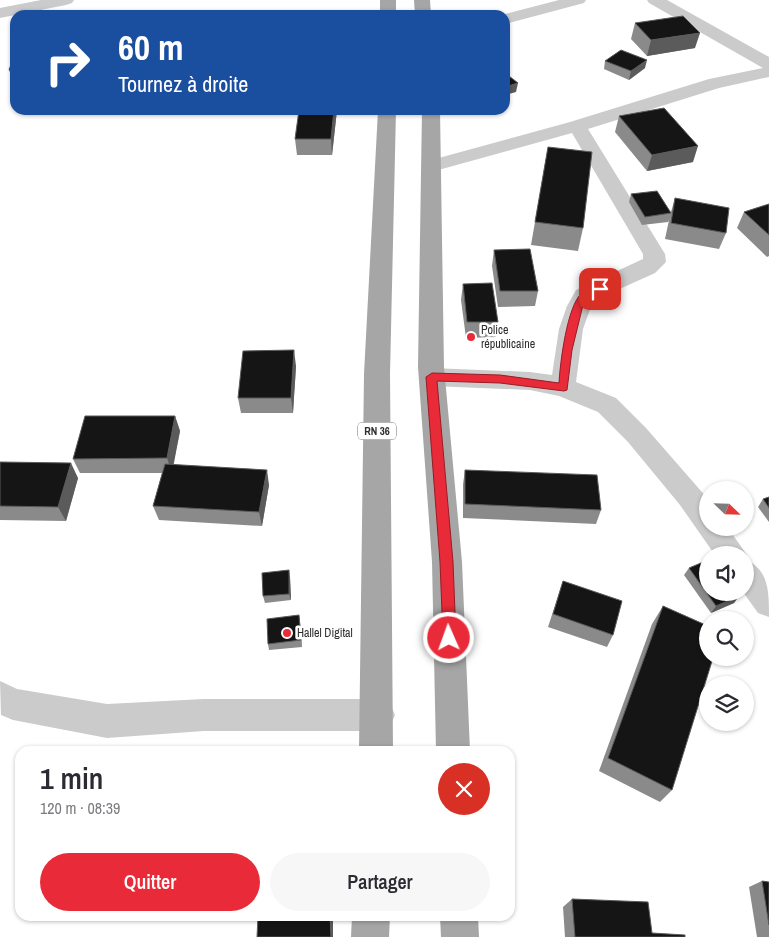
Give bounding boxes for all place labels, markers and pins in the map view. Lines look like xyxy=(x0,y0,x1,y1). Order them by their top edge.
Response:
pin xyxy=(579,268,621,310)
place label: Police républicaine xyxy=(481,322,535,352)
marker: Police républicaine xyxy=(465,331,477,343)
place label: Hallel Digital xyxy=(297,625,353,641)
marker: Hallel Digital xyxy=(281,627,293,639)

